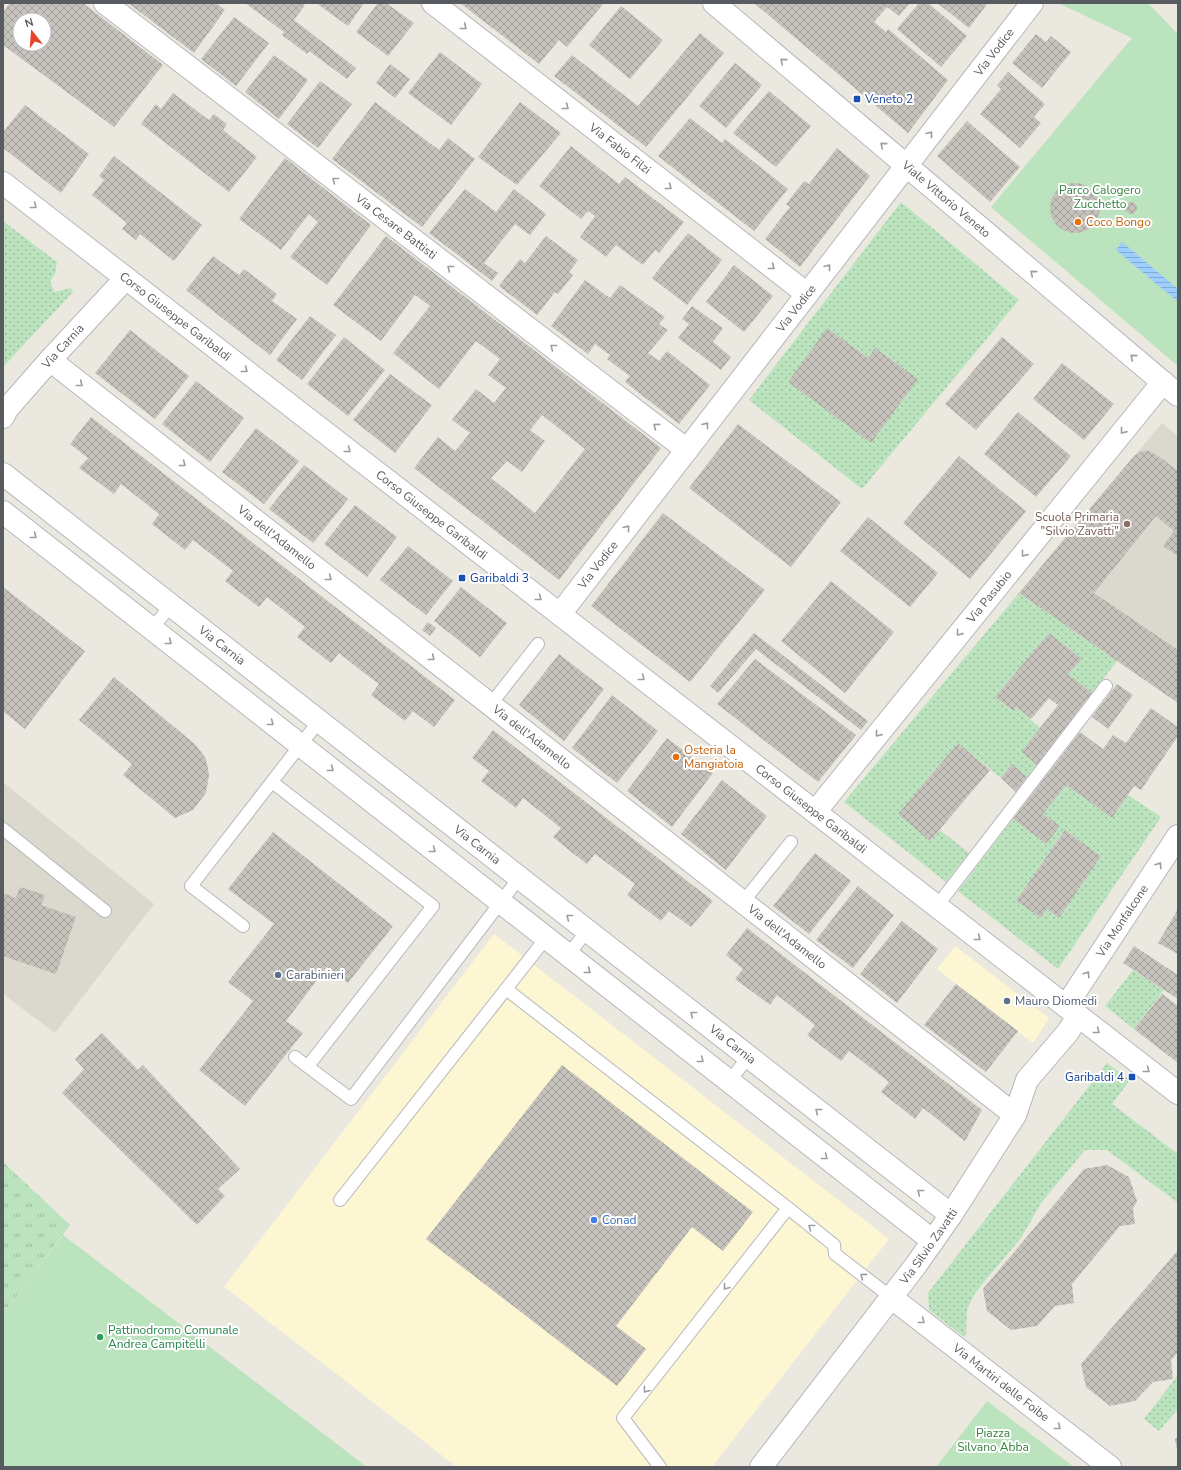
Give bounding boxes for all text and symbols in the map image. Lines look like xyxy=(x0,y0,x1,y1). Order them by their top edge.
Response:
north arrow xyxy=(12,12,52,52)
text: N xyxy=(23,15,35,31)
one-way arrow xyxy=(459,22,466,29)
street label: Via Vodice xyxy=(970,25,1018,80)
one-way arrow xyxy=(781,59,788,66)
place label: Veneto 2 xyxy=(864,91,913,107)
marker: Veneto 2 xyxy=(852,94,862,104)
one-way arrow xyxy=(562,102,569,109)
street label: Via Fabio Filzi xyxy=(585,119,654,178)
one-way arrow xyxy=(926,132,933,139)
one-way arrow xyxy=(880,143,887,150)
street label: Viale Vittorio Veneto xyxy=(898,157,994,241)
one-way arrow xyxy=(333,178,340,185)
one-way arrow xyxy=(665,182,672,190)
park label: Parco Calogero Zucchetto xyxy=(1059,182,1141,212)
street label: Via Cesare Battisti xyxy=(351,190,440,263)
one-way arrow xyxy=(29,202,36,209)
place label: Coco Bongo xyxy=(1086,214,1151,230)
marker: Coco Bongo xyxy=(1073,217,1083,227)
one-way arrow xyxy=(767,262,774,269)
one-way arrow xyxy=(824,264,831,271)
one-way arrow xyxy=(447,266,454,273)
street label: Corso Giuseppe Garibaldi xyxy=(116,268,234,365)
one-way arrow xyxy=(1031,270,1038,277)
street label: Via Vodice xyxy=(772,281,820,337)
street label: Via Carnia xyxy=(38,321,87,373)
one-way arrow xyxy=(550,345,557,352)
one-way arrow xyxy=(1130,354,1137,361)
one-way arrow xyxy=(241,366,248,373)
one-way arrow xyxy=(76,379,83,386)
one-way arrow xyxy=(701,422,709,429)
one-way arrow xyxy=(653,424,660,431)
one-way arrow xyxy=(1120,426,1127,433)
one-way arrow xyxy=(344,445,351,452)
one-way arrow xyxy=(178,459,185,466)
street label: Corso Giuseppe Garibaldi xyxy=(372,467,491,563)
street label: Via dell'Adamello xyxy=(233,501,320,573)
place label: Scuola Primaria "Silvio Zavatti" xyxy=(1035,509,1119,539)
marker: Scuola Primaria "Silvio Zavatti" xyxy=(1122,519,1132,529)
one-way arrow xyxy=(622,525,630,532)
one-way arrow xyxy=(29,531,36,538)
street label: Via Vodice xyxy=(574,538,621,593)
one-way arrow xyxy=(1021,549,1028,556)
street label: Via Pasubio xyxy=(963,567,1016,627)
place label: Garibaldi 3 xyxy=(470,570,529,586)
one-way arrow xyxy=(325,573,332,580)
marker: Garibaldi 3 xyxy=(457,573,467,583)
one-way arrow xyxy=(535,593,542,600)
street label: Via Carnia xyxy=(195,621,249,668)
one-way arrow xyxy=(957,629,964,636)
one-way arrow xyxy=(165,638,172,645)
one-way arrow xyxy=(427,653,434,660)
one-way arrow xyxy=(638,673,645,680)
street label: Via dell'Adamello xyxy=(489,701,575,773)
one-way arrow xyxy=(267,718,274,725)
one-way arrow xyxy=(875,730,882,737)
place label: Osteria la Mangiatoia xyxy=(684,742,744,772)
marker: Osteria la Mangiatoia xyxy=(671,752,681,762)
street label: Corso Giuseppe Garibaldi xyxy=(752,761,870,857)
one-way arrow xyxy=(326,765,333,772)
street label: Via Carnia xyxy=(450,821,504,868)
one-way arrow xyxy=(429,845,436,852)
one-way arrow xyxy=(1154,862,1162,869)
street label: Via Monfalcone xyxy=(1092,882,1152,961)
street label: Via dell'Adamello xyxy=(744,900,830,973)
one-way arrow xyxy=(566,914,573,921)
one-way arrow xyxy=(973,933,980,940)
one-way arrow xyxy=(583,966,590,973)
place label: Carabinieri xyxy=(286,967,344,983)
marker: Carabinieri xyxy=(273,970,283,980)
one-way arrow xyxy=(1082,971,1090,978)
place label: Mauro Diomedi xyxy=(1015,993,1097,1009)
marker: Mauro Diomedi xyxy=(1002,996,1012,1006)
one-way arrow xyxy=(691,1012,698,1019)
street label: Via Carnia xyxy=(705,1020,759,1068)
one-way arrow xyxy=(1093,1026,1100,1033)
one-way arrow xyxy=(697,1055,704,1062)
one-way arrow xyxy=(1143,1065,1150,1072)
place label: Garibaldi 4 xyxy=(1065,1069,1124,1085)
marker: Garibaldi 4 xyxy=(1127,1072,1137,1082)
one-way arrow xyxy=(815,1109,822,1116)
one-way arrow xyxy=(821,1153,828,1160)
one-way arrow xyxy=(917,1189,924,1196)
street label: Via Silvio Zavatti xyxy=(895,1205,961,1288)
place label: Conad xyxy=(602,1212,637,1228)
marker: Conad xyxy=(589,1215,599,1225)
one-way arrow xyxy=(808,1224,815,1231)
one-way arrow xyxy=(861,1274,868,1281)
one-way arrow xyxy=(724,1283,731,1290)
one-way arrow xyxy=(918,1317,925,1324)
place label: Pattinodromo Comunale Andrea Campitelli xyxy=(108,1322,238,1352)
marker: Pattinodromo Comunale Andrea Campitelli xyxy=(95,1332,105,1342)
street label: Via Martiri delle Foibe xyxy=(949,1339,1053,1425)
one-way arrow xyxy=(643,1385,650,1392)
one-way arrow xyxy=(1054,1422,1061,1429)
park label: Piazza Silvano Abba xyxy=(957,1425,1029,1455)

